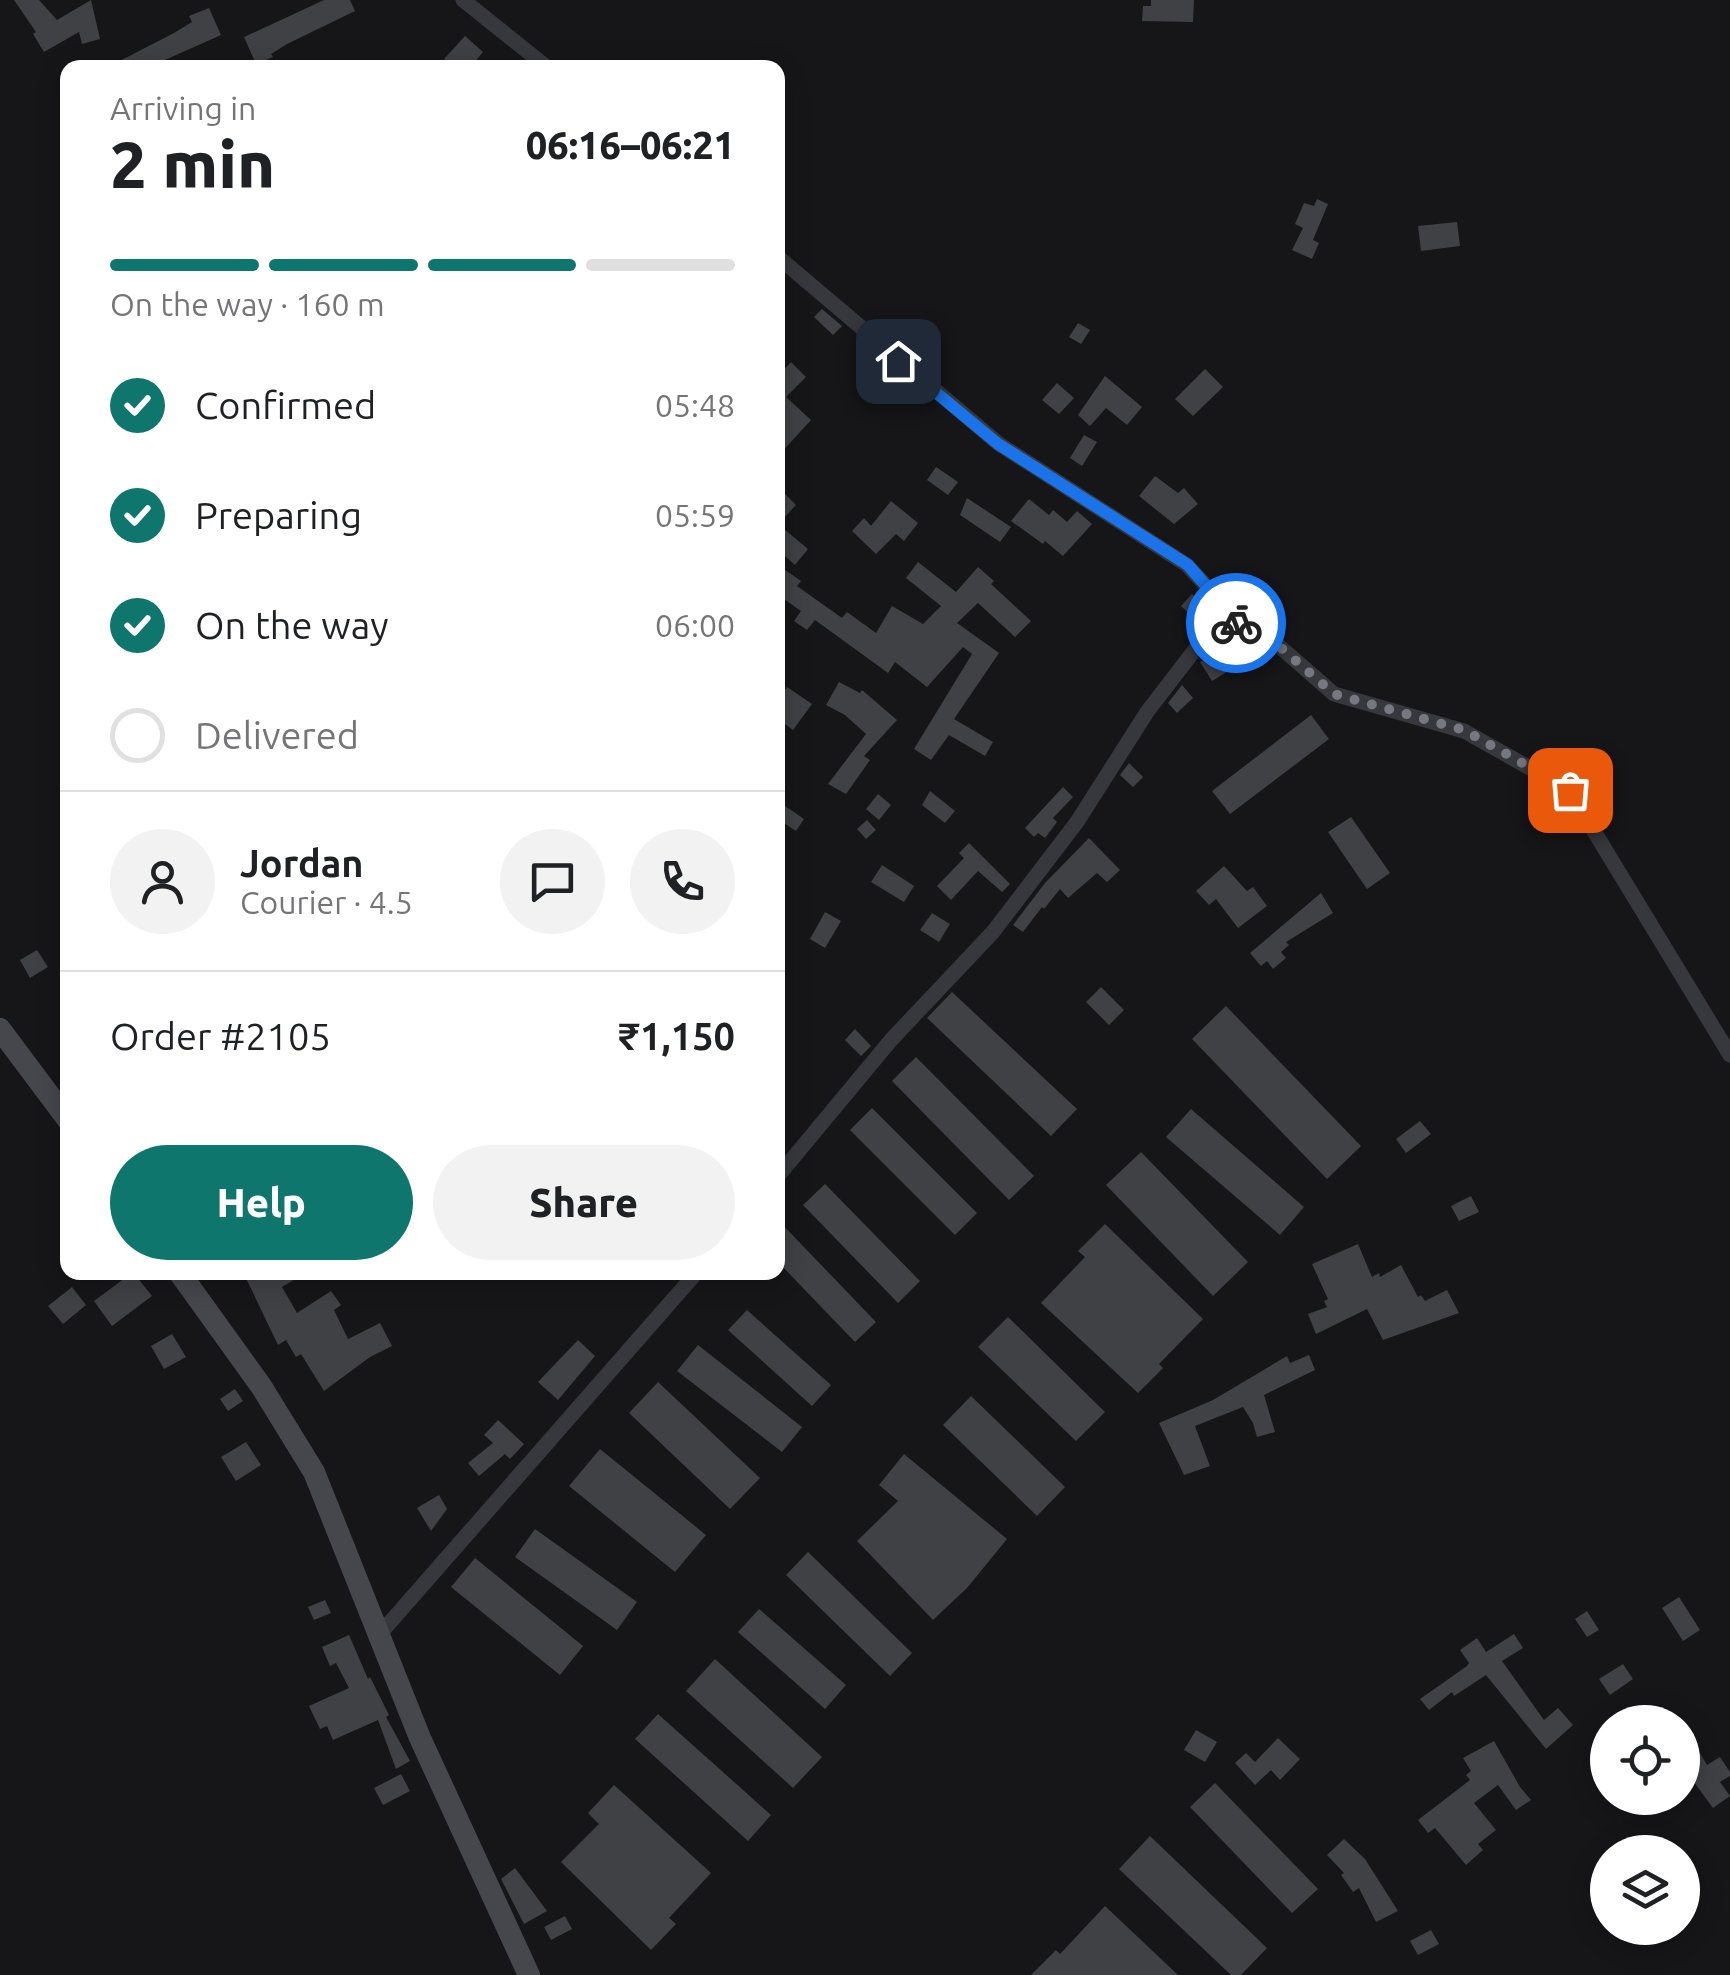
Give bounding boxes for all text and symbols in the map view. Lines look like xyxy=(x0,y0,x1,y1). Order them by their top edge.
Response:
text: Arriving in xyxy=(110,90,256,126)
text: 06:16–06:21 xyxy=(526,124,735,166)
text: 2 min xyxy=(110,127,275,200)
text: On the way · 160 m xyxy=(110,286,385,322)
pin xyxy=(856,319,941,404)
icon: home xyxy=(871,334,926,389)
icon: check xyxy=(110,378,165,433)
text: Confirmed xyxy=(195,384,376,426)
text: 05:48 xyxy=(655,387,735,423)
icon: check xyxy=(110,488,165,543)
text: Preparing xyxy=(195,494,362,536)
text: 05:59 xyxy=(655,497,735,533)
courier xyxy=(1186,573,1286,673)
icon: bike xyxy=(1209,596,1264,651)
icon: check xyxy=(110,598,165,653)
text: On the way xyxy=(195,604,388,646)
text: 06:00 xyxy=(655,607,735,643)
text: Delivered xyxy=(195,714,359,756)
pin xyxy=(1528,748,1613,833)
icon: bag xyxy=(1543,763,1598,818)
button: person xyxy=(110,829,215,934)
button: chat xyxy=(500,829,605,934)
button: phone xyxy=(630,829,735,934)
text: Jordan xyxy=(240,842,364,884)
text: Courier · 4.5 xyxy=(240,884,413,920)
text: Order #2105 xyxy=(110,1015,331,1057)
text: ₹1,150 xyxy=(618,1015,735,1057)
button: Help xyxy=(110,1145,413,1260)
button: Share xyxy=(433,1145,735,1260)
map controls xyxy=(1590,1705,1700,1945)
button: locate xyxy=(1590,1705,1700,1815)
button: layers xyxy=(1590,1835,1700,1945)

